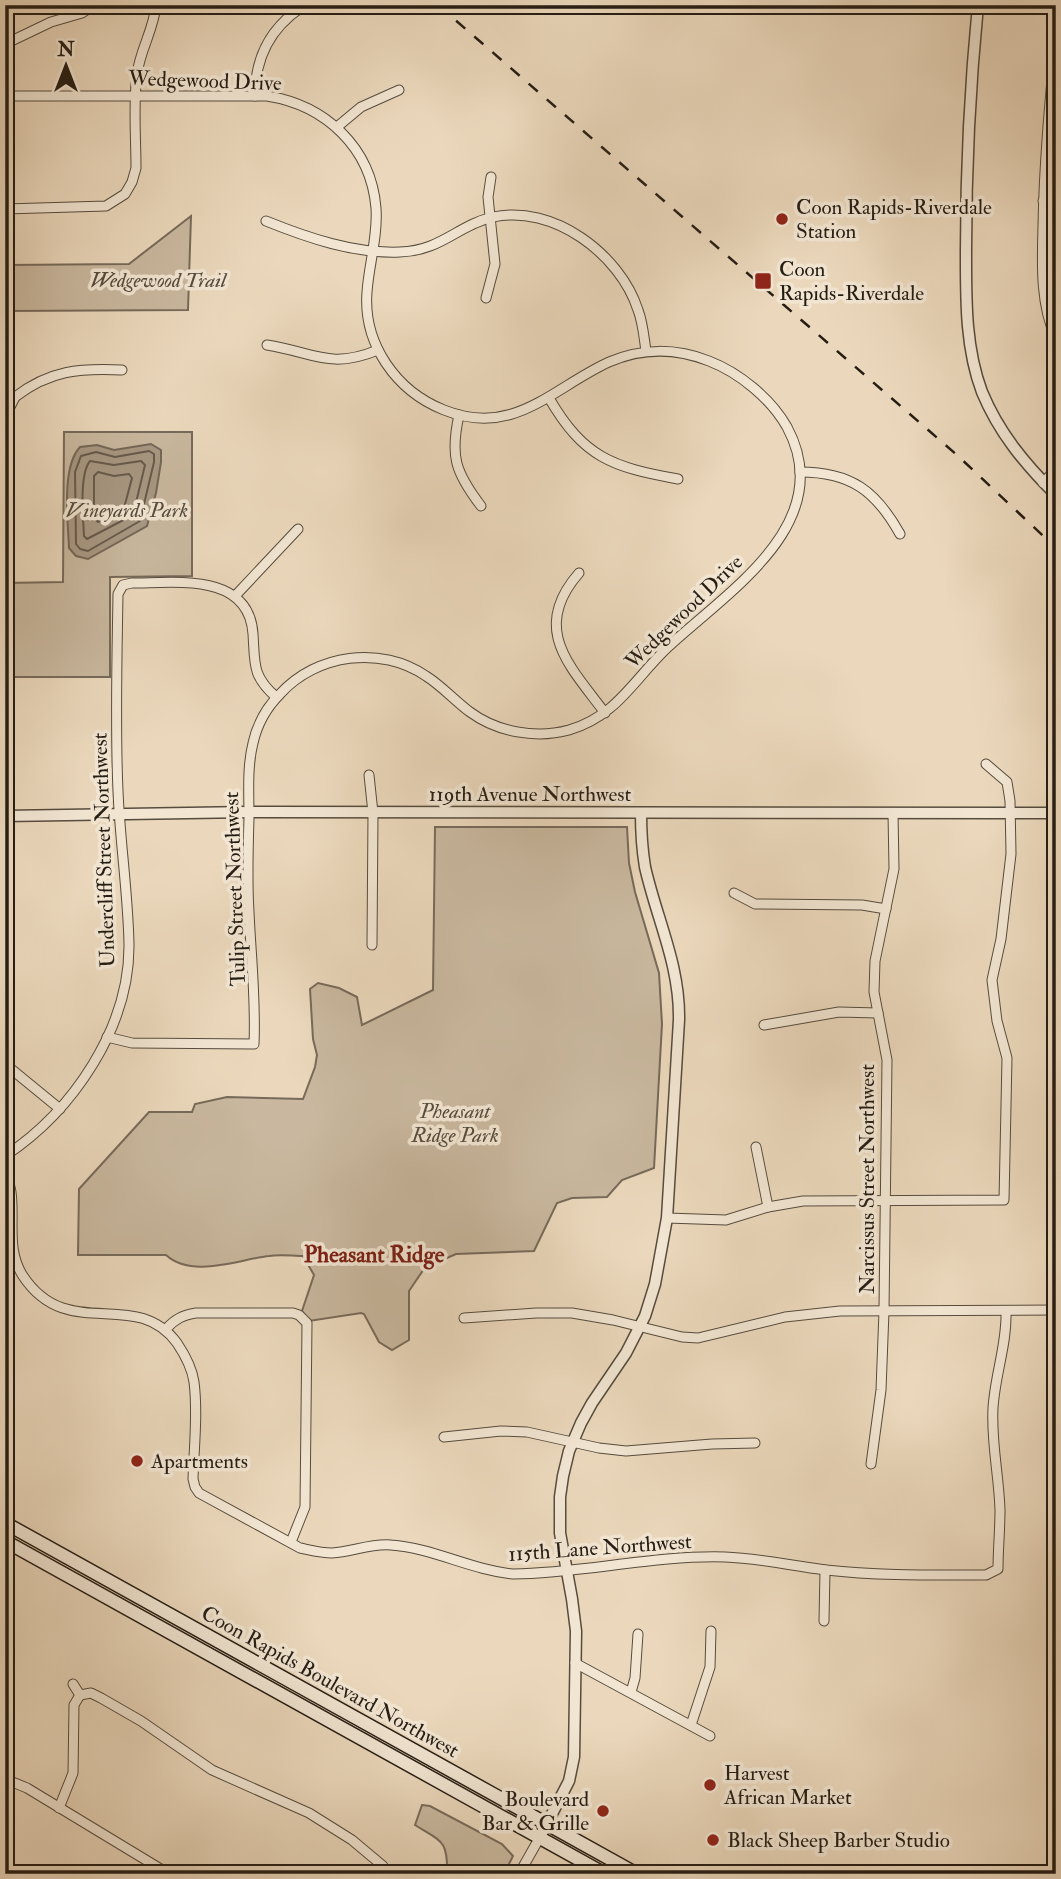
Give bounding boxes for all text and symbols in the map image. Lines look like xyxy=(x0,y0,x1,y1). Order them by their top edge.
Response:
north arrow xyxy=(32,32,102,102)
text: N xyxy=(56,38,75,62)
street label: Wedgewood Drive xyxy=(127,65,282,97)
place label: Coon Rapids-Riverdale Station xyxy=(796,194,992,245)
marker: Coon Rapids-Riverdale Station xyxy=(774,211,790,227)
place label: Coon Rapids-Riverdale xyxy=(779,256,924,307)
park label: Wedgewood Trail xyxy=(90,267,228,294)
marker: Coon Rapids-Riverdale xyxy=(753,271,773,291)
park label: Vineyards Park xyxy=(66,497,188,524)
street label: Wedgewood Drive xyxy=(619,549,749,676)
street label: Undercliff Street Northwest xyxy=(86,732,122,968)
street label: 119th Avenue Northwest xyxy=(429,781,631,808)
street label: Tulip Street Northwest xyxy=(218,791,252,987)
street label: Narcissus Street Northwest xyxy=(854,1064,881,1294)
park label: Pheasant Ridge Park xyxy=(410,1098,499,1149)
district label: Pheasant Ridge xyxy=(304,1240,445,1270)
place label: Apartments xyxy=(150,1448,248,1475)
marker: Apartments xyxy=(129,1453,145,1469)
street label: 115th Lane Northwest xyxy=(507,1528,693,1568)
street label: Coon Rapids Boulevard Northwest xyxy=(196,1600,464,1764)
place label: Harvest African Market xyxy=(723,1760,852,1811)
marker: Harvest African Market xyxy=(702,1777,718,1793)
place label: Boulevard Bar & Grille xyxy=(482,1786,590,1837)
marker: Boulevard Bar & Grille xyxy=(595,1803,611,1819)
place label: Black Sheep Barber Studio xyxy=(727,1827,950,1854)
marker: Black Sheep Barber Studio xyxy=(705,1832,721,1848)

